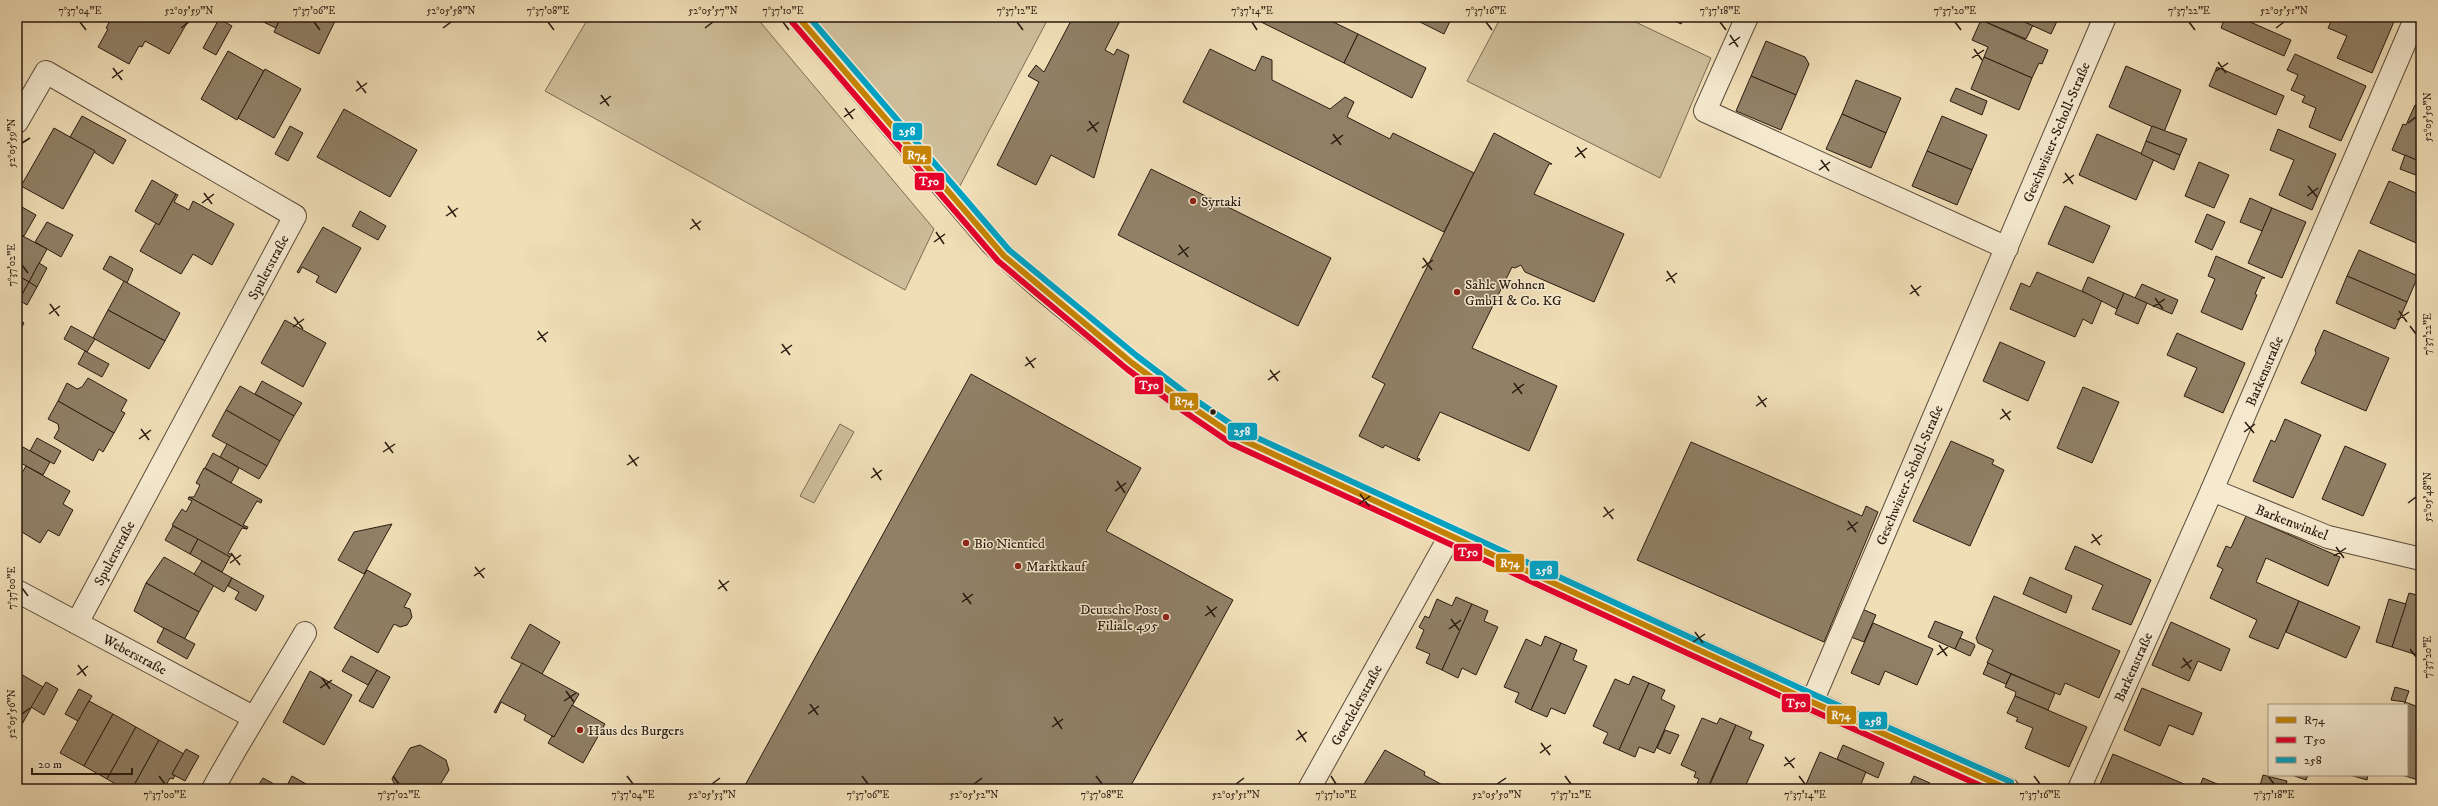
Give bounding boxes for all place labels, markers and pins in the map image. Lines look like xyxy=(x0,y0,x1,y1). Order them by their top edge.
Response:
place label: Syrtaki xyxy=(1201,193,1241,211)
marker: Syrtaki xyxy=(1188,196,1198,206)
place label: Sahle Wohnen GmbH & Co. KG xyxy=(1465,276,1562,310)
marker: Sahle Wohnen GmbH & Co. KG xyxy=(1452,287,1462,297)
unlabelled marker xyxy=(1208,407,1218,417)
place label: Bio Nientied xyxy=(974,535,1045,553)
marker: Bio Nientied xyxy=(961,538,971,548)
place label: Marktkauf xyxy=(1026,558,1088,576)
marker: Marktkauf xyxy=(1013,561,1023,571)
place label: Deutsche Post Filiale 495 xyxy=(1080,601,1159,635)
marker: Deutsche Post Filiale 495 xyxy=(1161,612,1171,622)
place label: Haus des Burgers xyxy=(588,722,684,740)
marker: Haus des Burgers xyxy=(575,725,585,735)

